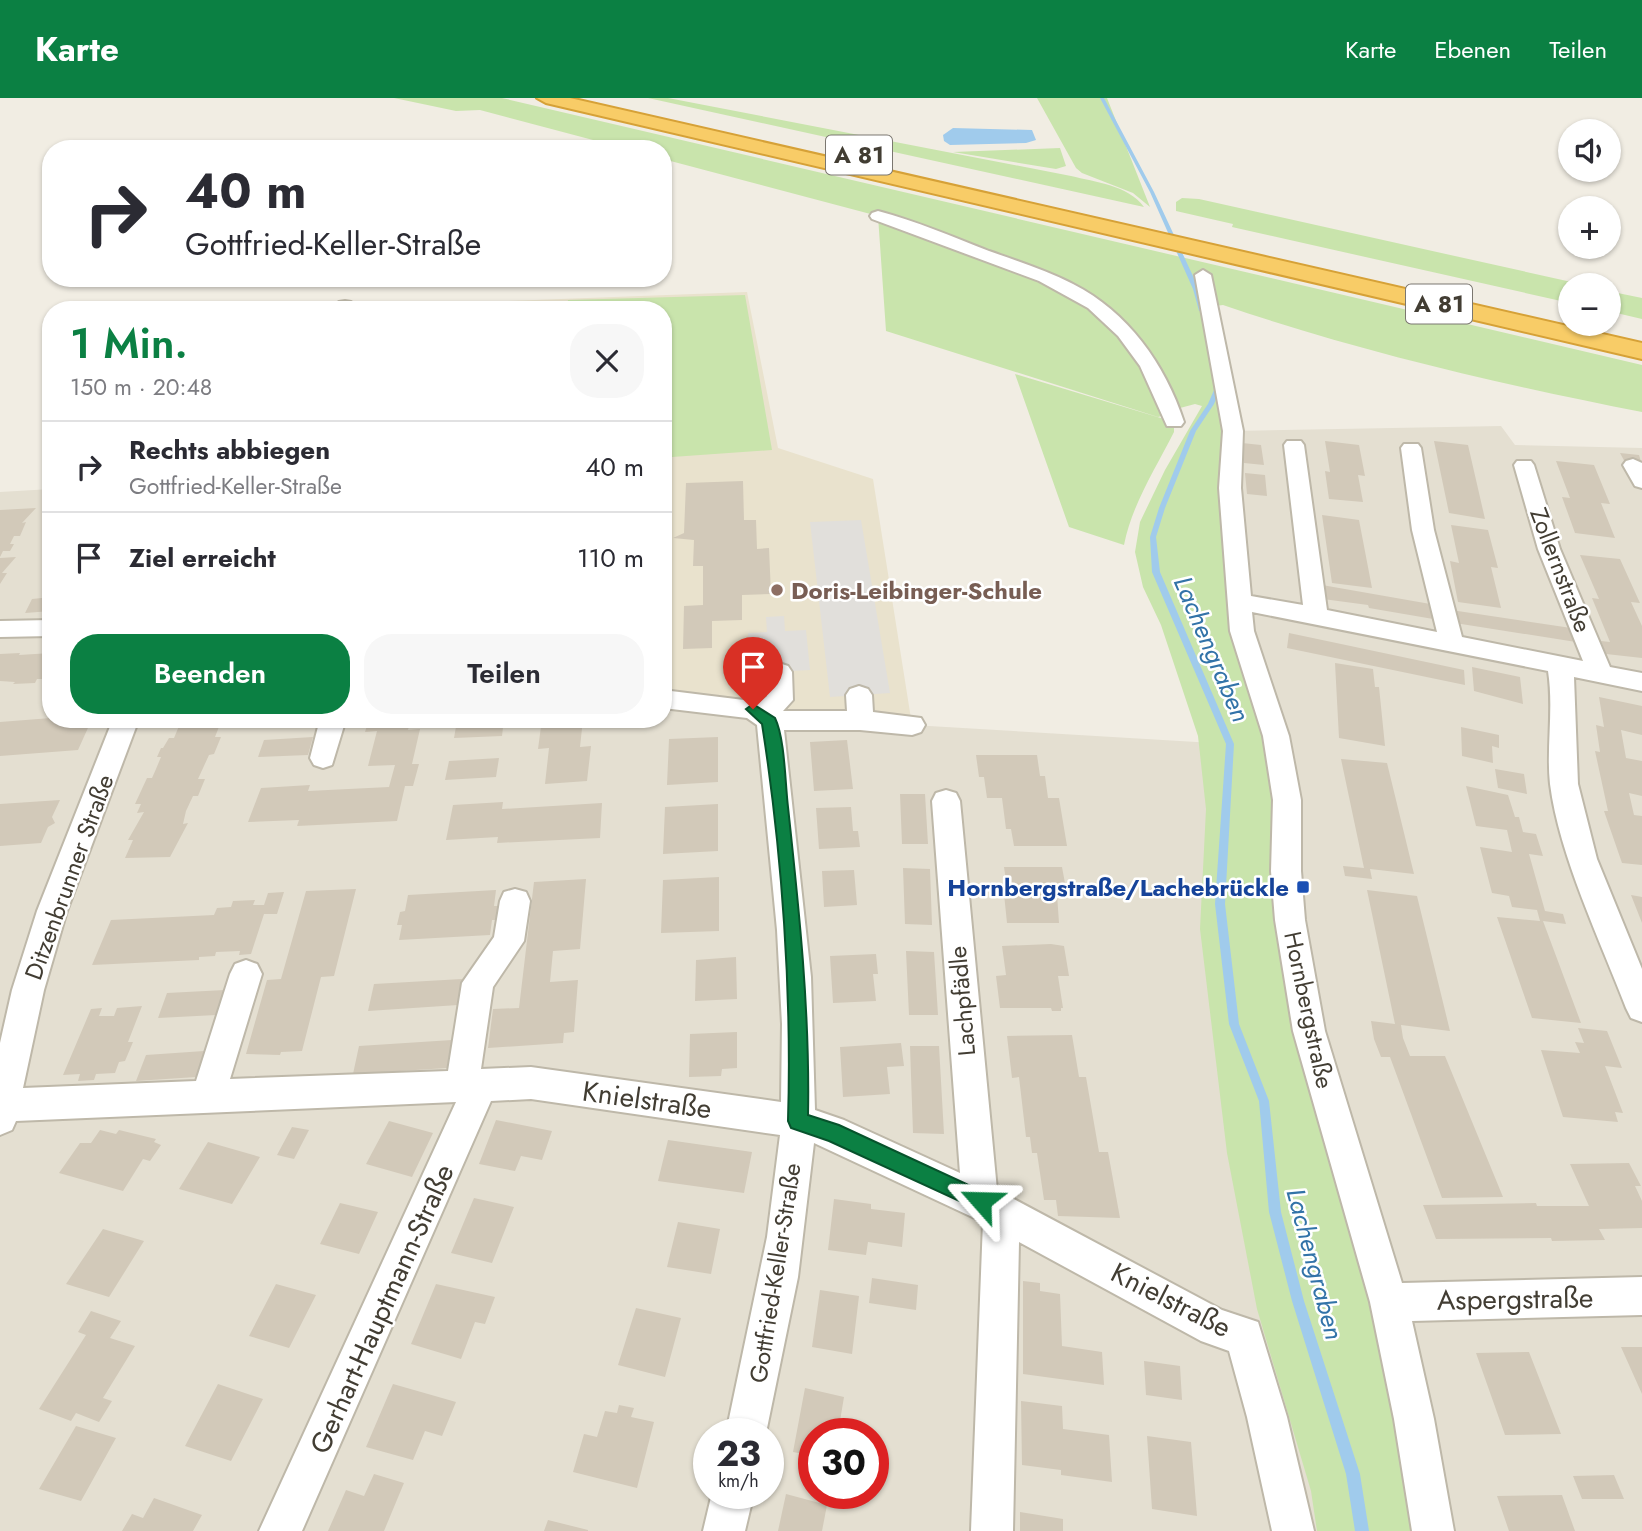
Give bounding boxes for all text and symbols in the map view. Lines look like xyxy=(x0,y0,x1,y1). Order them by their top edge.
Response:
text: Karte xyxy=(35,26,119,73)
text: Karte xyxy=(1345,32,1396,67)
text: Ebenen xyxy=(1434,32,1511,67)
text: Teilen xyxy=(1549,32,1607,67)
map controls xyxy=(1558,119,1621,336)
button: sound xyxy=(1558,119,1621,182)
road number: A 81 xyxy=(826,136,892,174)
text: 40 m xyxy=(185,156,307,226)
icon: right xyxy=(70,168,161,259)
button: + xyxy=(1558,196,1621,259)
text: Gottfried-Keller-Straße xyxy=(185,221,481,267)
button: − xyxy=(1558,273,1621,336)
road number: A 81 xyxy=(1406,284,1472,324)
text: 1 Min. xyxy=(70,313,188,374)
button: close xyxy=(570,324,644,398)
text: 150 m · 20:48 xyxy=(70,370,212,404)
text: Rechts abbiegen xyxy=(129,431,330,469)
icon: right xyxy=(70,448,108,486)
text: 40 m xyxy=(585,448,644,486)
text: Gottfried-Keller-Straße xyxy=(129,469,342,503)
street label: Zollernstraße xyxy=(1521,503,1601,637)
icon: arrive xyxy=(70,539,108,577)
text: Ziel erreicht xyxy=(129,539,276,577)
text: 110 m xyxy=(577,539,644,577)
water label: Lachengraben xyxy=(1164,570,1260,728)
place label: Doris-Leibinger-Schule xyxy=(791,573,1042,608)
marker: Doris-Leibinger-Schule xyxy=(769,582,785,598)
button: Beenden xyxy=(70,634,350,714)
button: Teilen xyxy=(364,634,644,714)
pin xyxy=(723,637,783,709)
icon: arrive xyxy=(734,648,772,686)
street label: Ditzenbrunner Straße xyxy=(16,769,122,985)
place label: Hornbergstraße/Lachebrückle xyxy=(947,870,1289,905)
marker: Hornbergstraße/Lachebrückle xyxy=(1295,879,1311,895)
street label: Hornbergstraße xyxy=(1275,928,1343,1092)
street label: Lachpfädle xyxy=(940,945,984,1057)
street label: Knielstraße xyxy=(580,1071,714,1129)
street label: Gerhart-Hauptmann-Straße xyxy=(300,1158,464,1460)
street label: Gottfried-Keller-Straße xyxy=(740,1161,810,1385)
position arrow xyxy=(944,1164,1018,1238)
water label: Lachengraben xyxy=(1277,1184,1353,1344)
street label: Knielstraße xyxy=(1104,1252,1238,1348)
street label: Aspergstraße xyxy=(1436,1277,1594,1321)
speed limit sign: 30 xyxy=(798,1418,889,1509)
text: 23 xyxy=(716,1429,761,1479)
text: km/h xyxy=(718,1468,759,1494)

